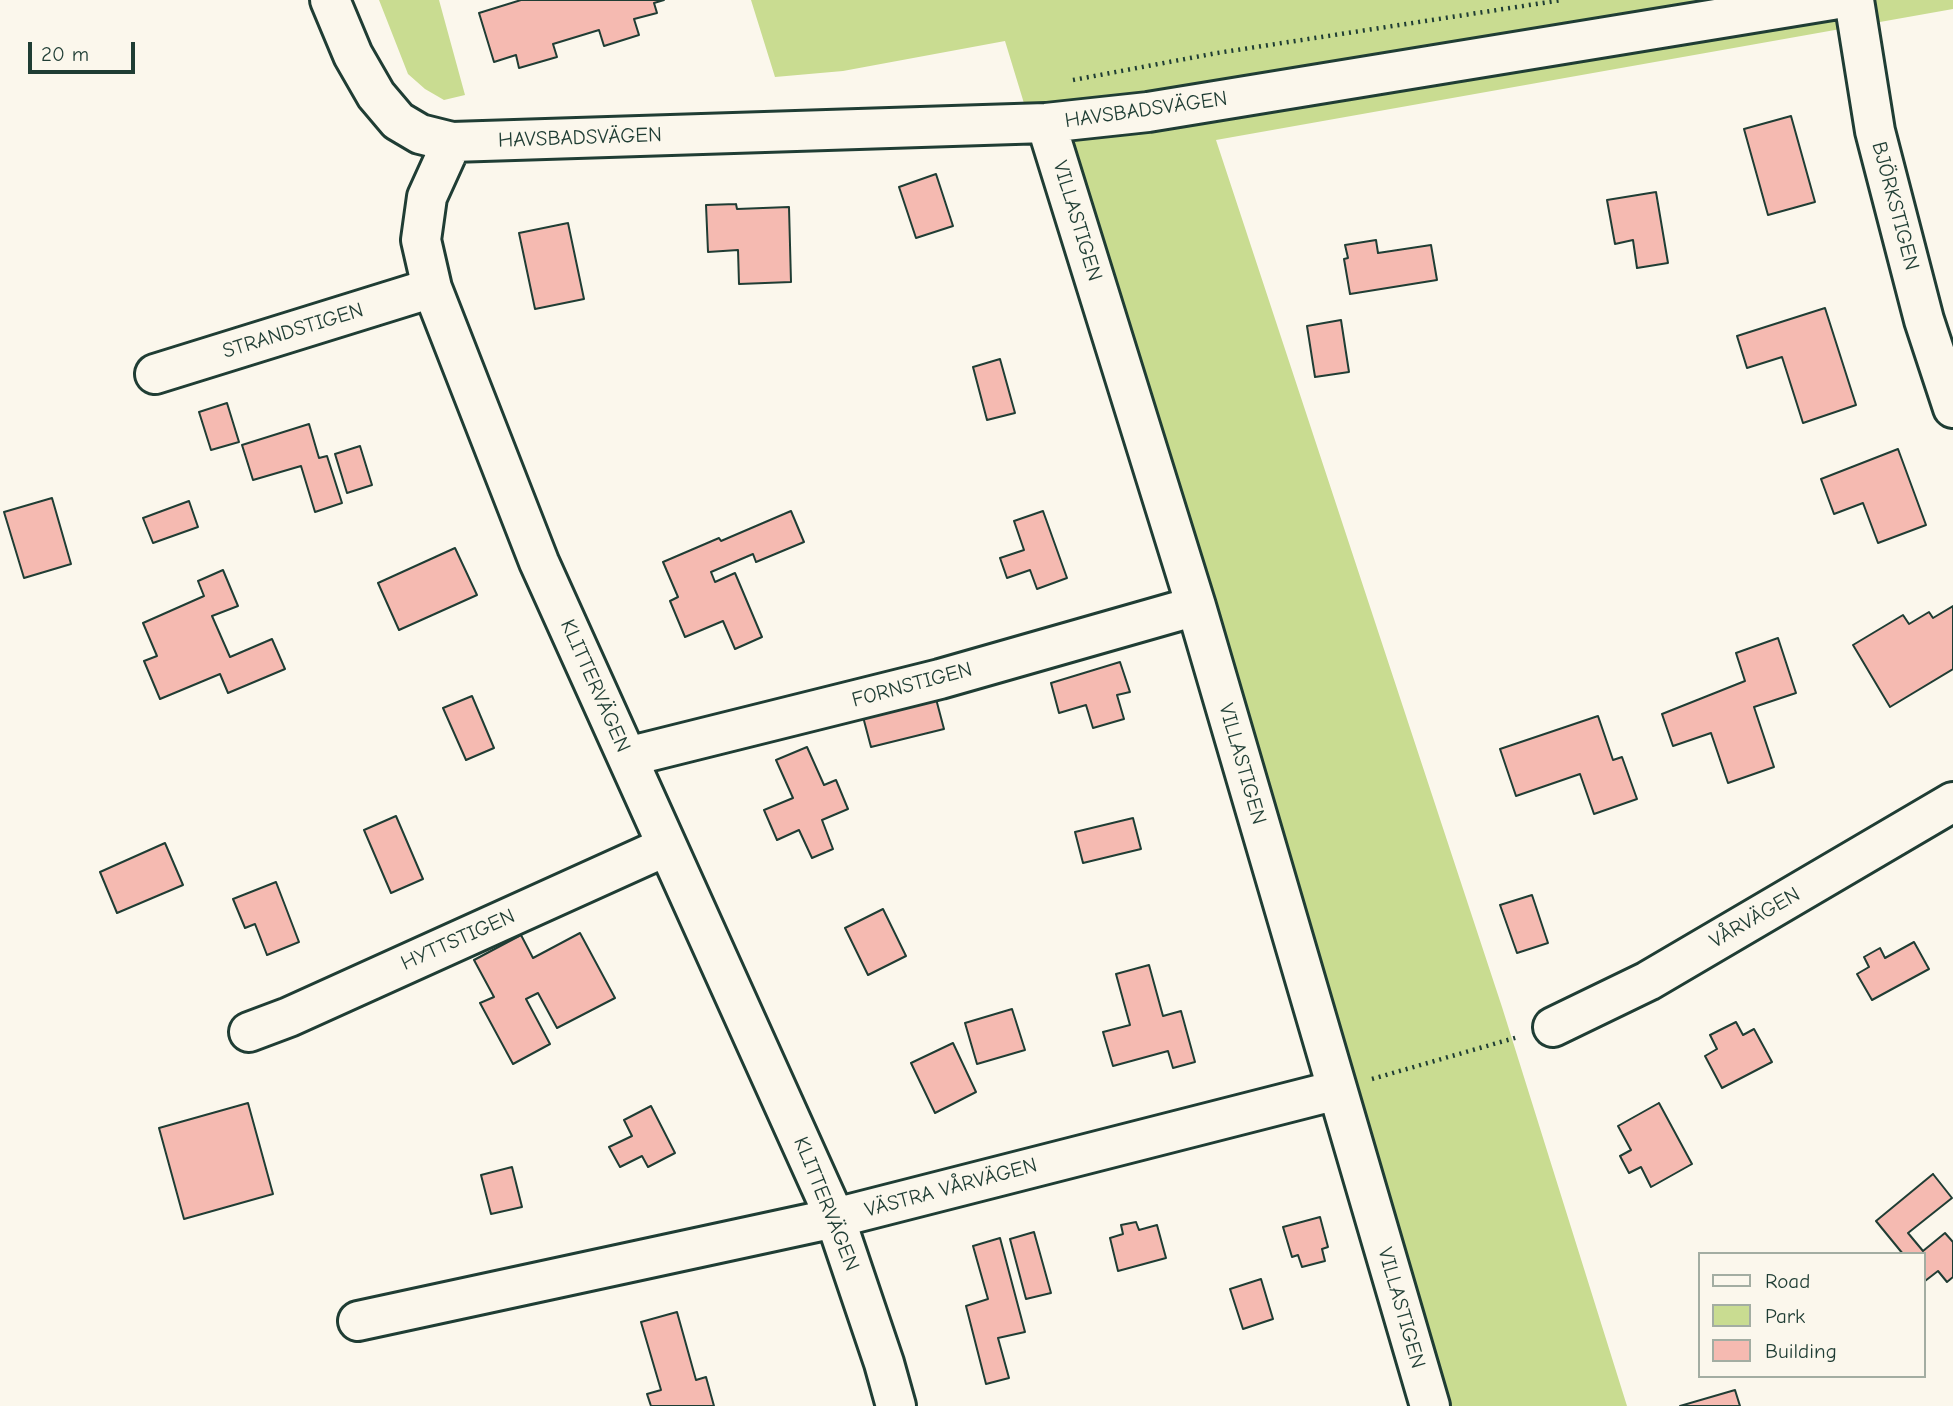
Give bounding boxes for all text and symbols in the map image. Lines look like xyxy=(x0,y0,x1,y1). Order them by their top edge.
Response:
scale bar xyxy=(32,28,138,72)
text: 20 m xyxy=(41,42,89,66)
street label: HAVSBADSVÄGEN xyxy=(1063,86,1229,134)
street label: HAVSBADSVÄGEN xyxy=(498,123,662,153)
street label: BJÖRKSTIGEN xyxy=(1866,139,1924,273)
street label: VILLASTIGEN xyxy=(1047,158,1107,284)
street label: STRANDSTIGEN xyxy=(220,298,366,364)
street label: KLITTERVÄGEN xyxy=(555,616,635,756)
street label: FORNSTIGEN xyxy=(849,657,975,713)
street label: VILLASTIGEN xyxy=(1213,701,1271,827)
street label: VÅRVÄGEN xyxy=(1705,882,1805,954)
street label: HYTTSTIGEN xyxy=(397,904,519,976)
street label: KLITTERVÄGEN xyxy=(788,1133,864,1275)
street label: VÄSTRA VÅRVÄGEN xyxy=(862,1153,1040,1223)
street label: VILLASTIGEN xyxy=(1372,1245,1430,1371)
legend xyxy=(1698,1252,1925,1378)
text: Road xyxy=(1765,1269,1810,1293)
text: Park xyxy=(1765,1304,1805,1328)
text: Building xyxy=(1765,1339,1837,1363)

